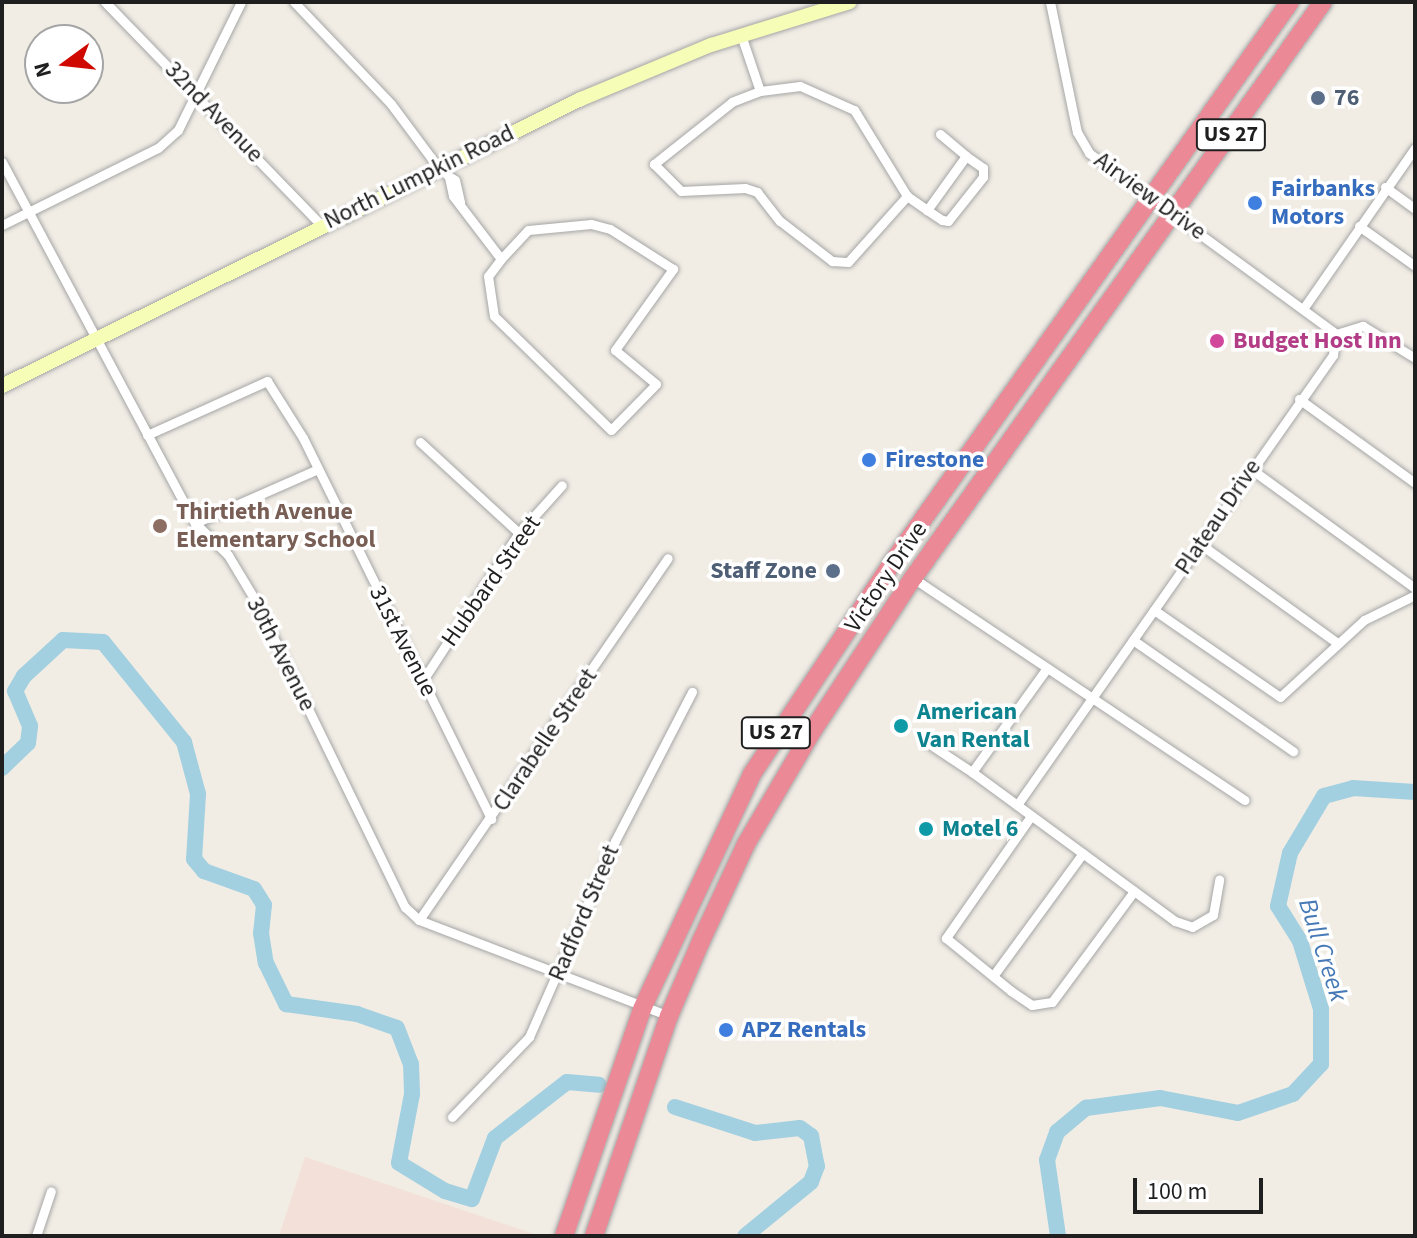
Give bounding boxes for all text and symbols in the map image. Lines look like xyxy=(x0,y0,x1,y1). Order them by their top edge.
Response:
north arrow xyxy=(24,24,104,104)
street label: 32nd Avenue xyxy=(159,56,269,168)
text: N xyxy=(25,58,60,81)
place label: 76 xyxy=(1334,84,1359,112)
marker: 76 xyxy=(1309,89,1327,107)
road number: US 27 xyxy=(1195,117,1267,153)
street label: North Lumpkin Road xyxy=(319,119,519,235)
street label: Airview Drive xyxy=(1089,146,1211,246)
place label: Fairbanks Motors xyxy=(1271,175,1375,231)
marker: Fairbanks Motors xyxy=(1246,194,1264,212)
place label: Budget Host Inn xyxy=(1233,327,1402,355)
marker: Budget Host Inn xyxy=(1208,332,1226,350)
place label: Firestone xyxy=(885,446,984,474)
marker: Firestone xyxy=(860,451,878,469)
street label: Plateau Drive xyxy=(1169,454,1267,580)
place label: Thirtieth Avenue Elementary School xyxy=(176,498,375,554)
street label: Hubbard Street xyxy=(435,510,547,652)
street label: Victory Drive xyxy=(839,516,933,638)
marker: Thirtieth Avenue Elementary School xyxy=(151,517,169,535)
place label: Staff Zone xyxy=(710,557,817,585)
marker: Staff Zone xyxy=(824,562,842,580)
street label: 31st Avenue xyxy=(363,581,443,701)
street label: 30th Avenue xyxy=(240,592,322,716)
street label: Clarabelle Street xyxy=(487,663,603,817)
place label: American Van Rental xyxy=(917,698,1030,754)
road number: US 27 xyxy=(740,715,812,751)
marker: American Van Rental xyxy=(892,717,910,735)
place label: Motel 6 xyxy=(942,815,1018,843)
marker: Motel 6 xyxy=(917,820,935,838)
street label: Radford Street xyxy=(542,841,626,985)
water label: Bull Creek xyxy=(1292,894,1354,1006)
place label: APZ Rentals xyxy=(742,1016,866,1044)
marker: APZ Rentals xyxy=(717,1021,735,1039)
scale bar xyxy=(1137,1162,1267,1212)
text: 100 m xyxy=(1147,1174,1207,1209)

